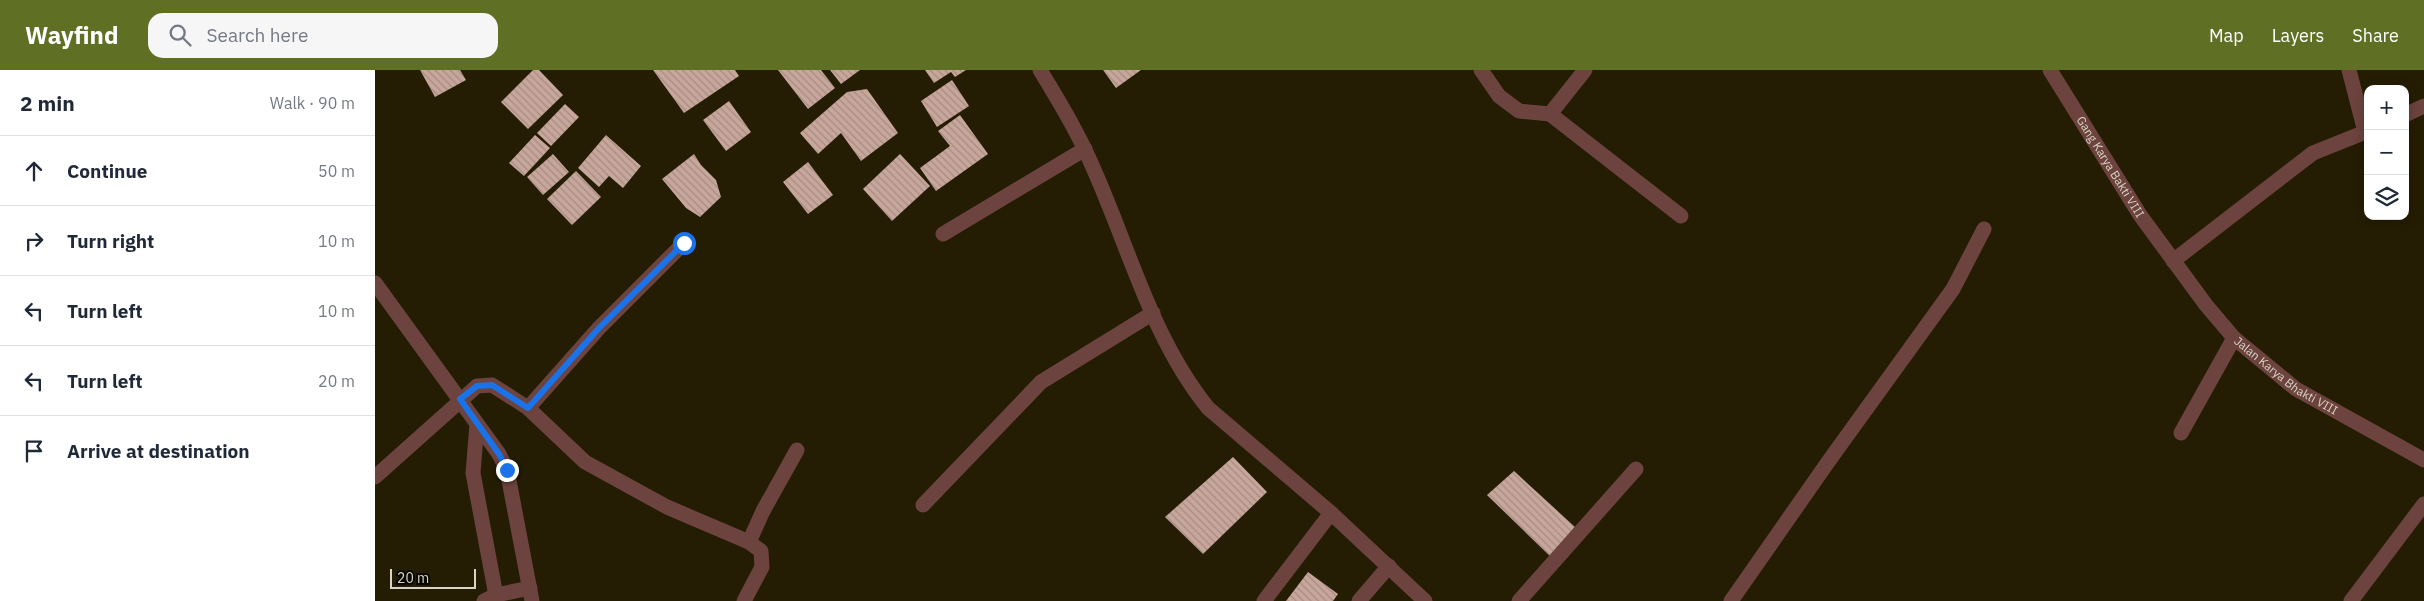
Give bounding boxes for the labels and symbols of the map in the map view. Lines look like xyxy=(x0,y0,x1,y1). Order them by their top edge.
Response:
street label: Gang Karya Bakti VIII xyxy=(2073,113,2148,220)
route start xyxy=(673,232,696,255)
street label: Jalan Karya Bhakti VIII xyxy=(2231,333,2341,418)
route end xyxy=(496,459,519,482)
scale bar xyxy=(390,566,476,589)

